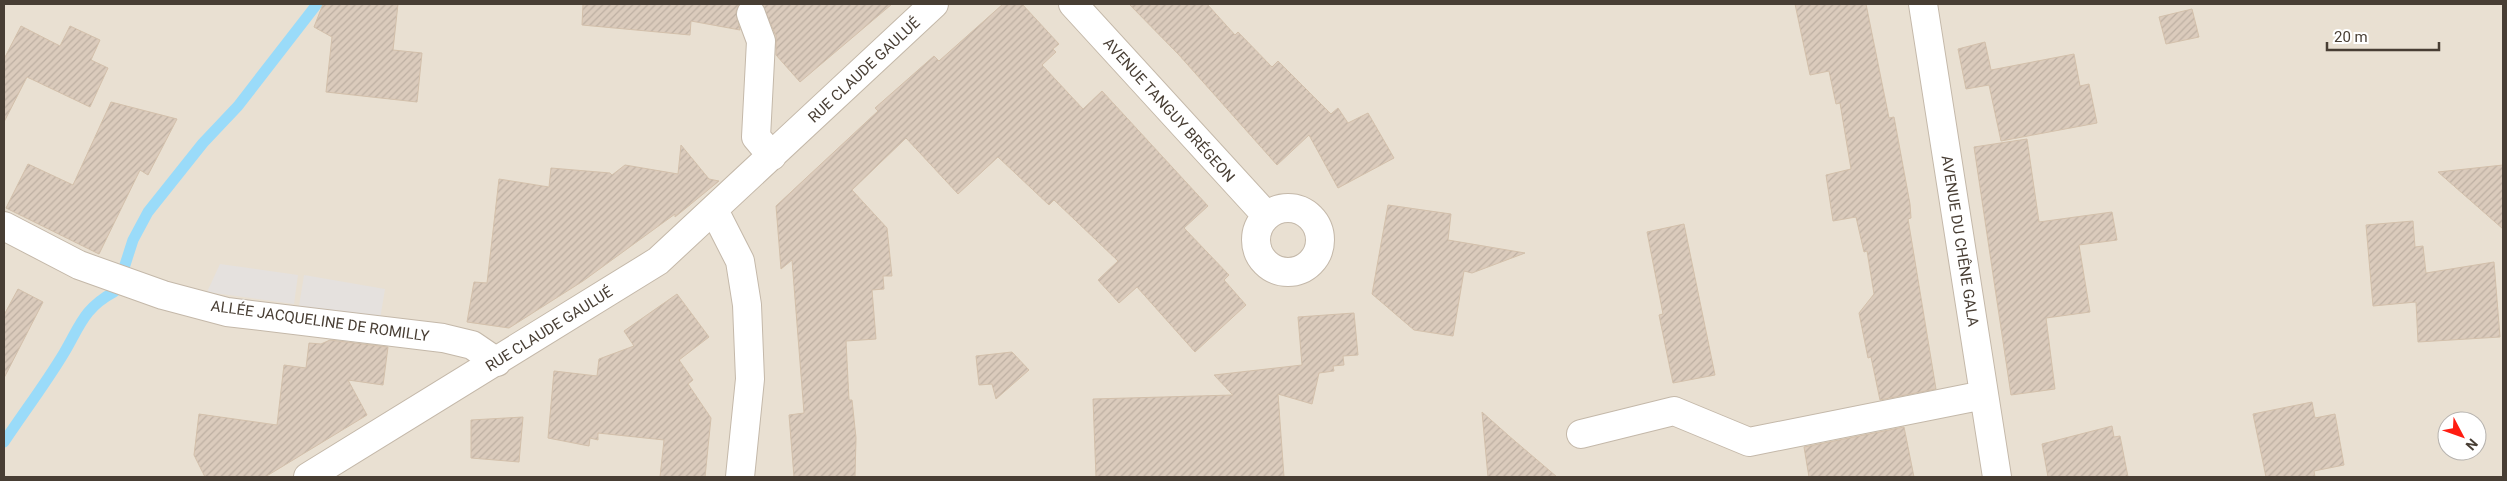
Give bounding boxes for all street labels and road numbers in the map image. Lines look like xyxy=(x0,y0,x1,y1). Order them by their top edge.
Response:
street label: RUE CLAUDE GAULUÉ xyxy=(804,13,924,126)
street label: AVENUE TANGUY BRÉGEON xyxy=(1099,34,1239,186)
street label: AVENUE DU CHÊNE GALA xyxy=(1938,154,1982,328)
street label: RUE CLAUDE GAULUÉ xyxy=(482,282,616,375)
street label: ALLÉE JACQUELINE DE ROMILLY xyxy=(210,297,430,345)

